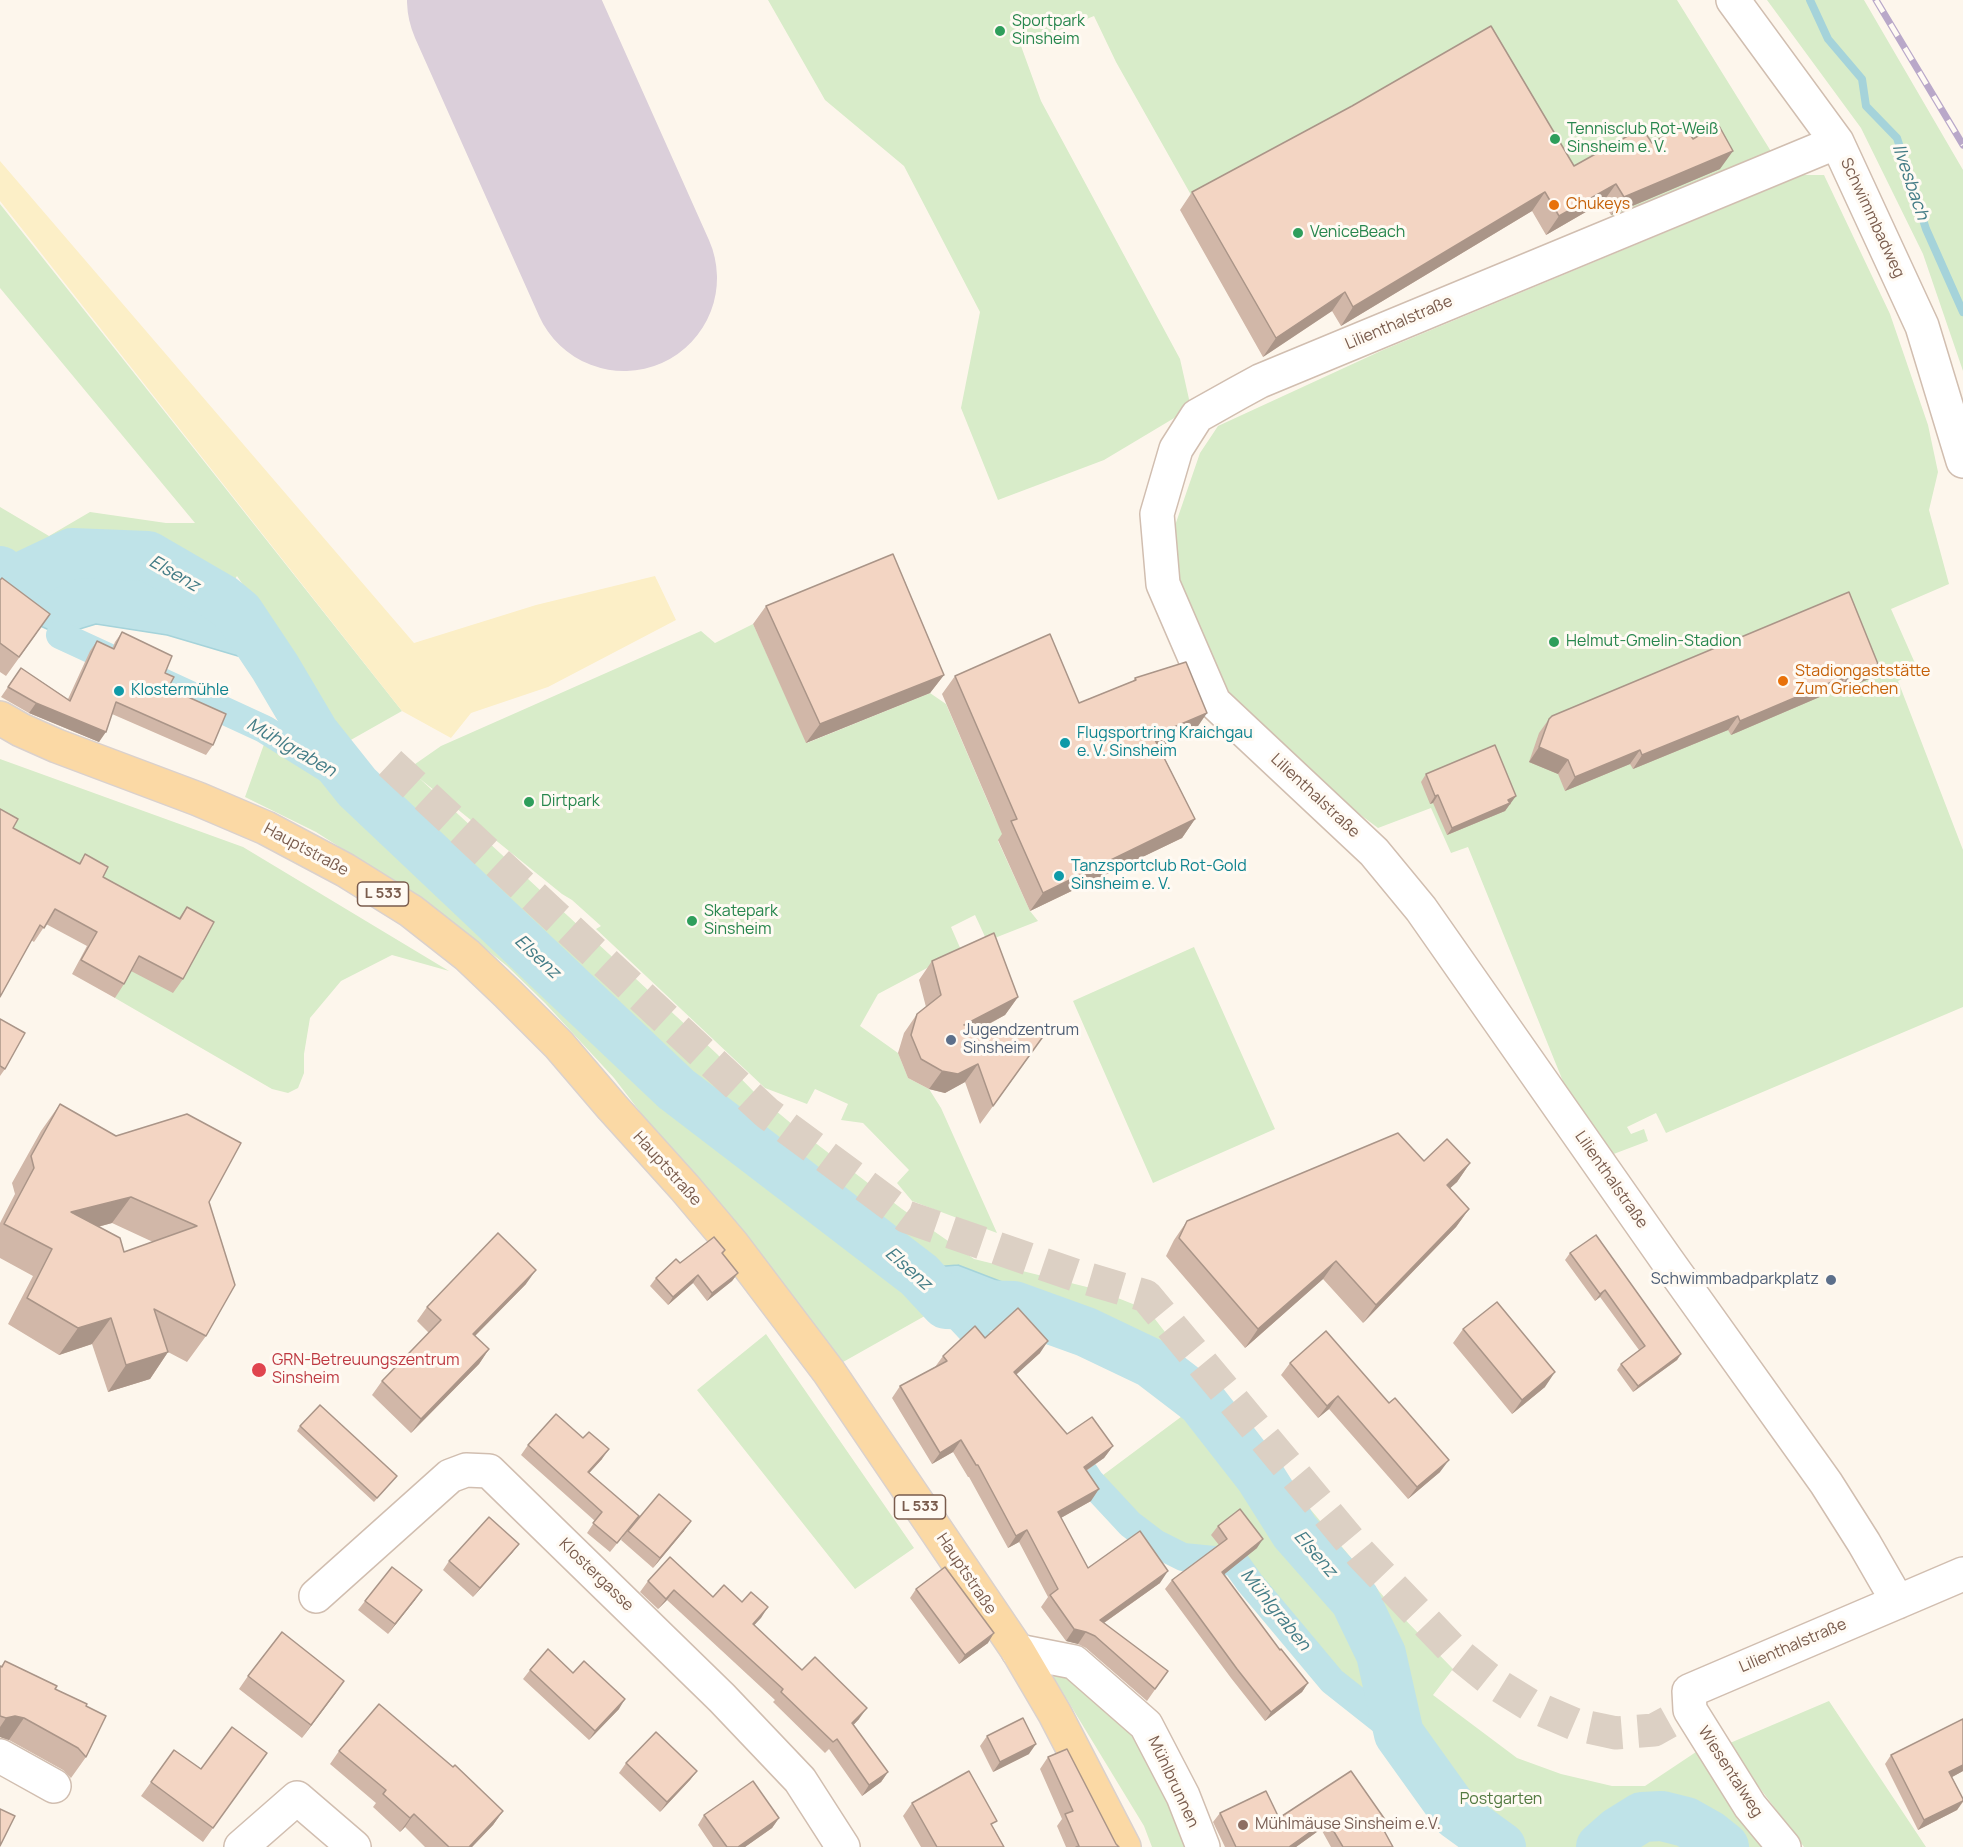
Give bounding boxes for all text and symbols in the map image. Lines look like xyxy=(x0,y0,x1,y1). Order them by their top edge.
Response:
place label: Sportpark Sinsheim xyxy=(1012,12,1085,50)
marker: Sportpark Sinsheim xyxy=(993,24,1007,38)
place label: Tennisclub Rot-Weiß Sinsheim e. V. xyxy=(1567,120,1719,158)
marker: Tennisclub Rot-Weiß Sinsheim e. V. xyxy=(1548,132,1562,146)
water label: Ilvesbach xyxy=(1887,141,1933,223)
street label: Schwimmbadweg xyxy=(1836,155,1908,281)
place label: Chukeys xyxy=(1566,195,1630,215)
marker: Chukeys xyxy=(1547,198,1561,212)
place label: VeniceBeach xyxy=(1310,223,1405,243)
marker: VeniceBeach xyxy=(1291,226,1305,240)
street label: Lilienthalstraße xyxy=(1343,292,1455,354)
water label: Elsenz xyxy=(145,551,203,597)
place label: Helmut-Gmelin-Stadion xyxy=(1566,632,1741,652)
marker: Helmut-Gmelin-Stadion xyxy=(1547,635,1561,649)
place label: Stadiongaststätte Zum Griechen xyxy=(1795,662,1930,700)
marker: Stadiongaststätte Zum Griechen xyxy=(1776,674,1790,688)
place label: Klostermühle xyxy=(131,681,229,701)
marker: Klostermühle xyxy=(112,684,126,698)
water label: Mühlgraben xyxy=(243,714,339,782)
place label: Flugsportring Kraichgau e. V. Sinsheim xyxy=(1077,724,1253,762)
marker: Flugsportring Kraichgau e. V. Sinsheim xyxy=(1058,736,1072,750)
street label: Lilienthalstraße xyxy=(1267,750,1363,842)
place label: Dirtpark xyxy=(541,792,600,812)
marker: Dirtpark xyxy=(522,795,536,809)
street label: Hauptstraße xyxy=(260,820,352,880)
place label: Tanzsportclub Rot-Gold Sinsheim e. V. xyxy=(1071,857,1247,895)
marker: Tanzsportclub Rot-Gold Sinsheim e. V. xyxy=(1052,869,1066,883)
road number: L 533 xyxy=(358,882,409,906)
place label: Skatepark Sinsheim xyxy=(704,902,778,940)
marker: Skatepark Sinsheim xyxy=(685,914,699,928)
water label: Elsenz xyxy=(510,931,564,983)
place label: Jugendzentrum Sinsheim xyxy=(963,1021,1079,1059)
marker: Jugendzentrum Sinsheim xyxy=(944,1033,958,1047)
street label: Hauptstraße xyxy=(629,1128,705,1210)
street label: Lilienthalstraße xyxy=(1570,1128,1652,1232)
water label: Elsenz xyxy=(880,1243,936,1295)
place label: Schwimmbadparkplatz xyxy=(1651,1270,1819,1290)
marker: Schwimmbadparkplatz xyxy=(1824,1273,1838,1287)
place label: GRN-Betreuungszentrum Sinsheim xyxy=(272,1351,460,1389)
marker: GRN-Betreuungszentrum Sinsheim xyxy=(250,1361,268,1379)
road number: L 533 xyxy=(894,1495,946,1519)
water label: Elsenz xyxy=(1289,1526,1341,1582)
street label: Hauptstraße xyxy=(932,1530,1000,1618)
street label: Klostergasse xyxy=(555,1535,637,1615)
water label: Mühlgraben xyxy=(1235,1565,1315,1655)
street label: Lilienthalstraße xyxy=(1737,1615,1849,1677)
street label: Wiesentalweg xyxy=(1693,1723,1767,1821)
street label: Mühlbrunnen xyxy=(1143,1733,1203,1831)
park label: Postgarten xyxy=(1460,1790,1542,1810)
place label: Mühlmäuse Sinsheim e.V. xyxy=(1255,1815,1441,1835)
marker: Mühlmäuse Sinsheim e.V. xyxy=(1236,1818,1250,1832)

